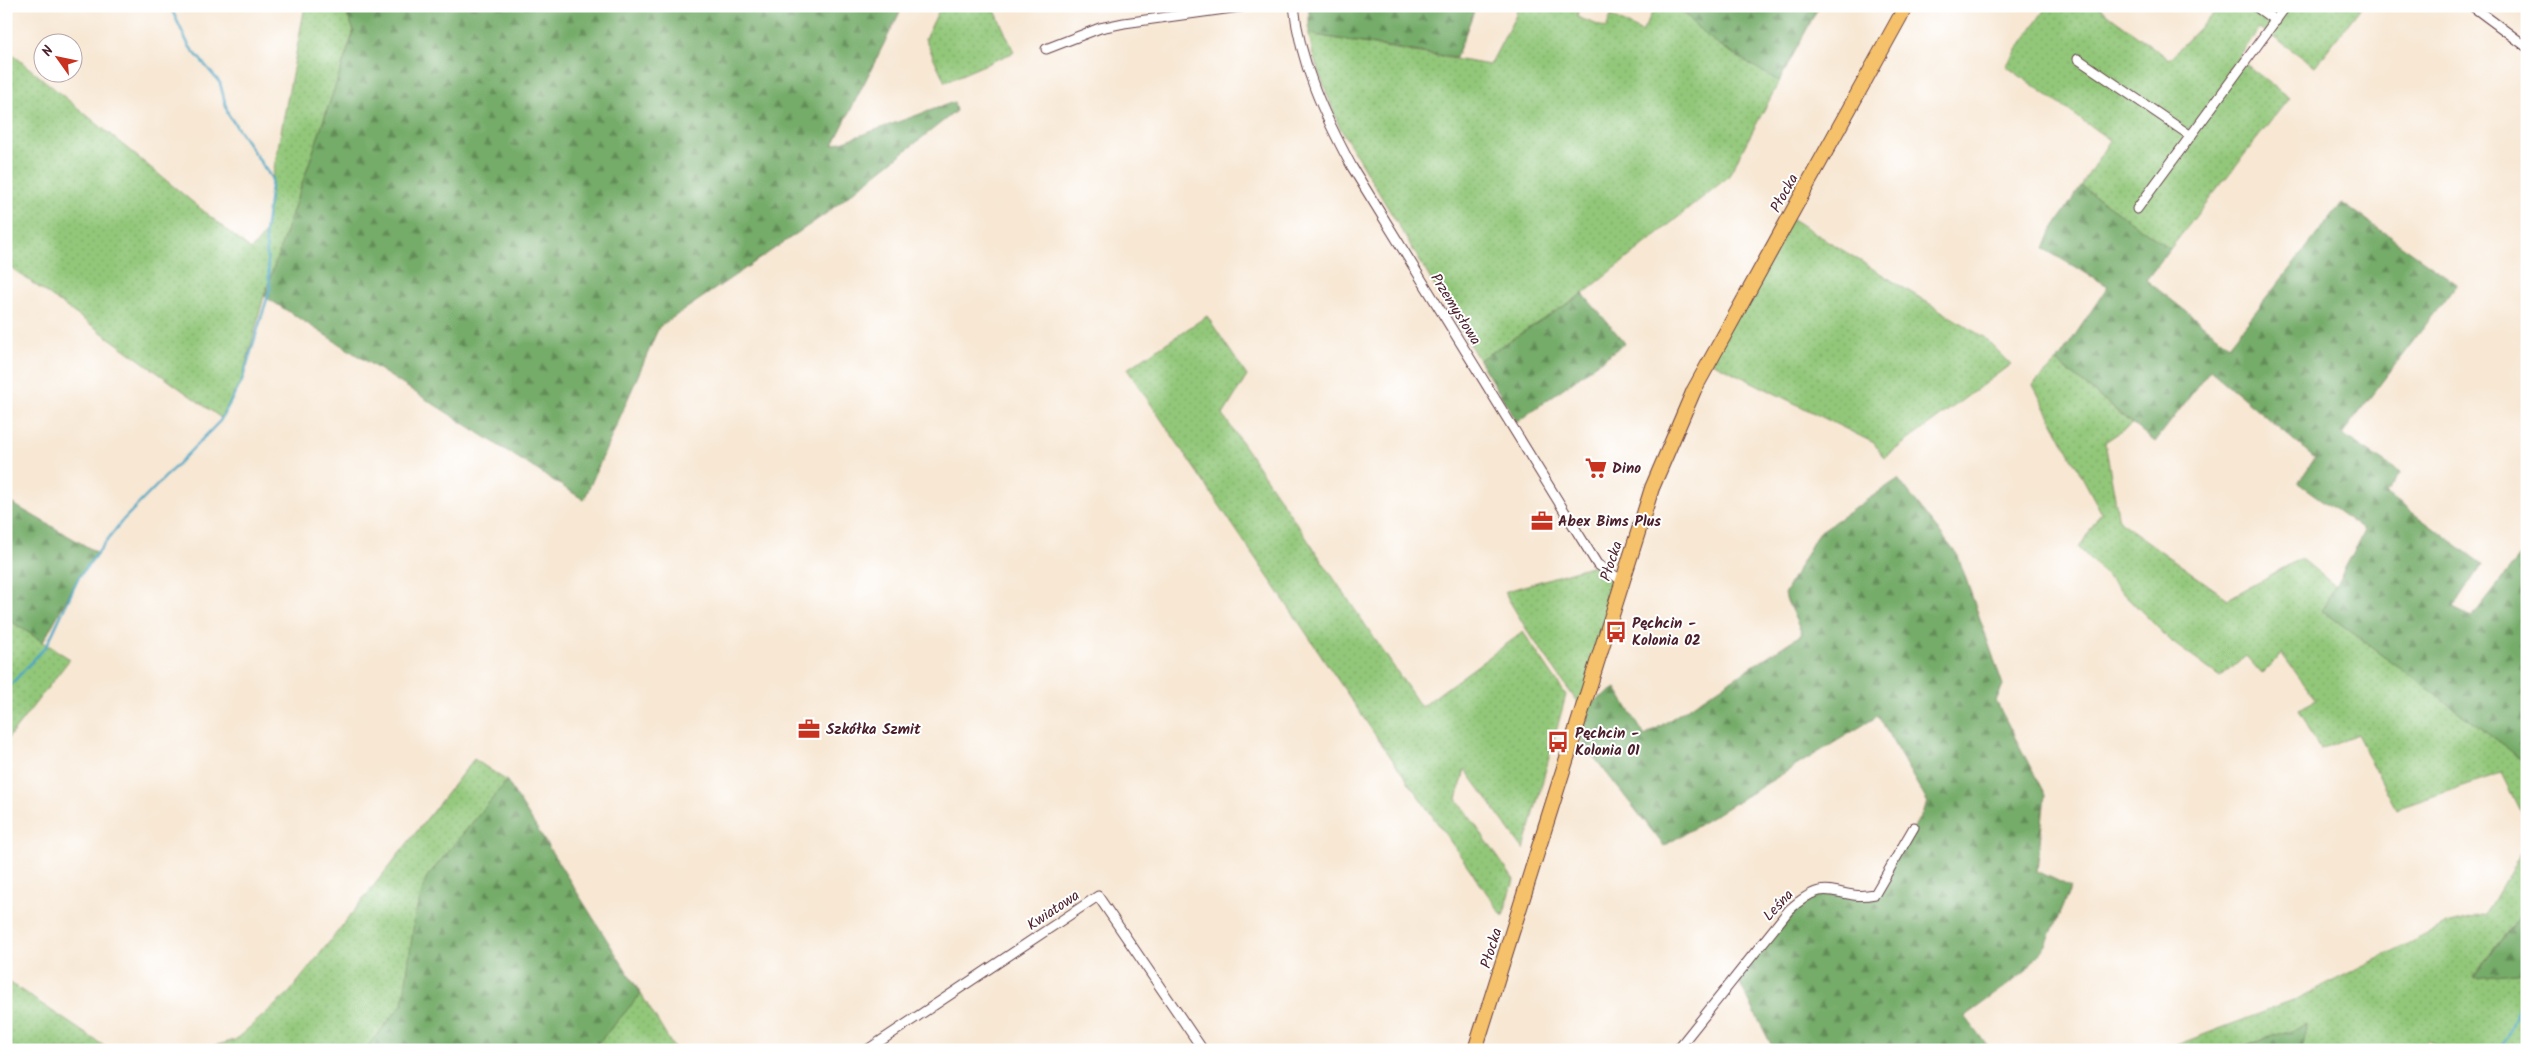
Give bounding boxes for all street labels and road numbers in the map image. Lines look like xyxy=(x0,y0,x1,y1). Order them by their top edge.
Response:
street label: Płocka xyxy=(1764,170,1805,217)
street label: Przemysłowa xyxy=(1423,269,1487,350)
street label: Płocka xyxy=(1594,538,1630,585)
street label: Kwiatowa xyxy=(1022,884,1085,937)
street label: Leśna xyxy=(1758,884,1800,927)
street label: Płocka xyxy=(1474,925,1509,971)

